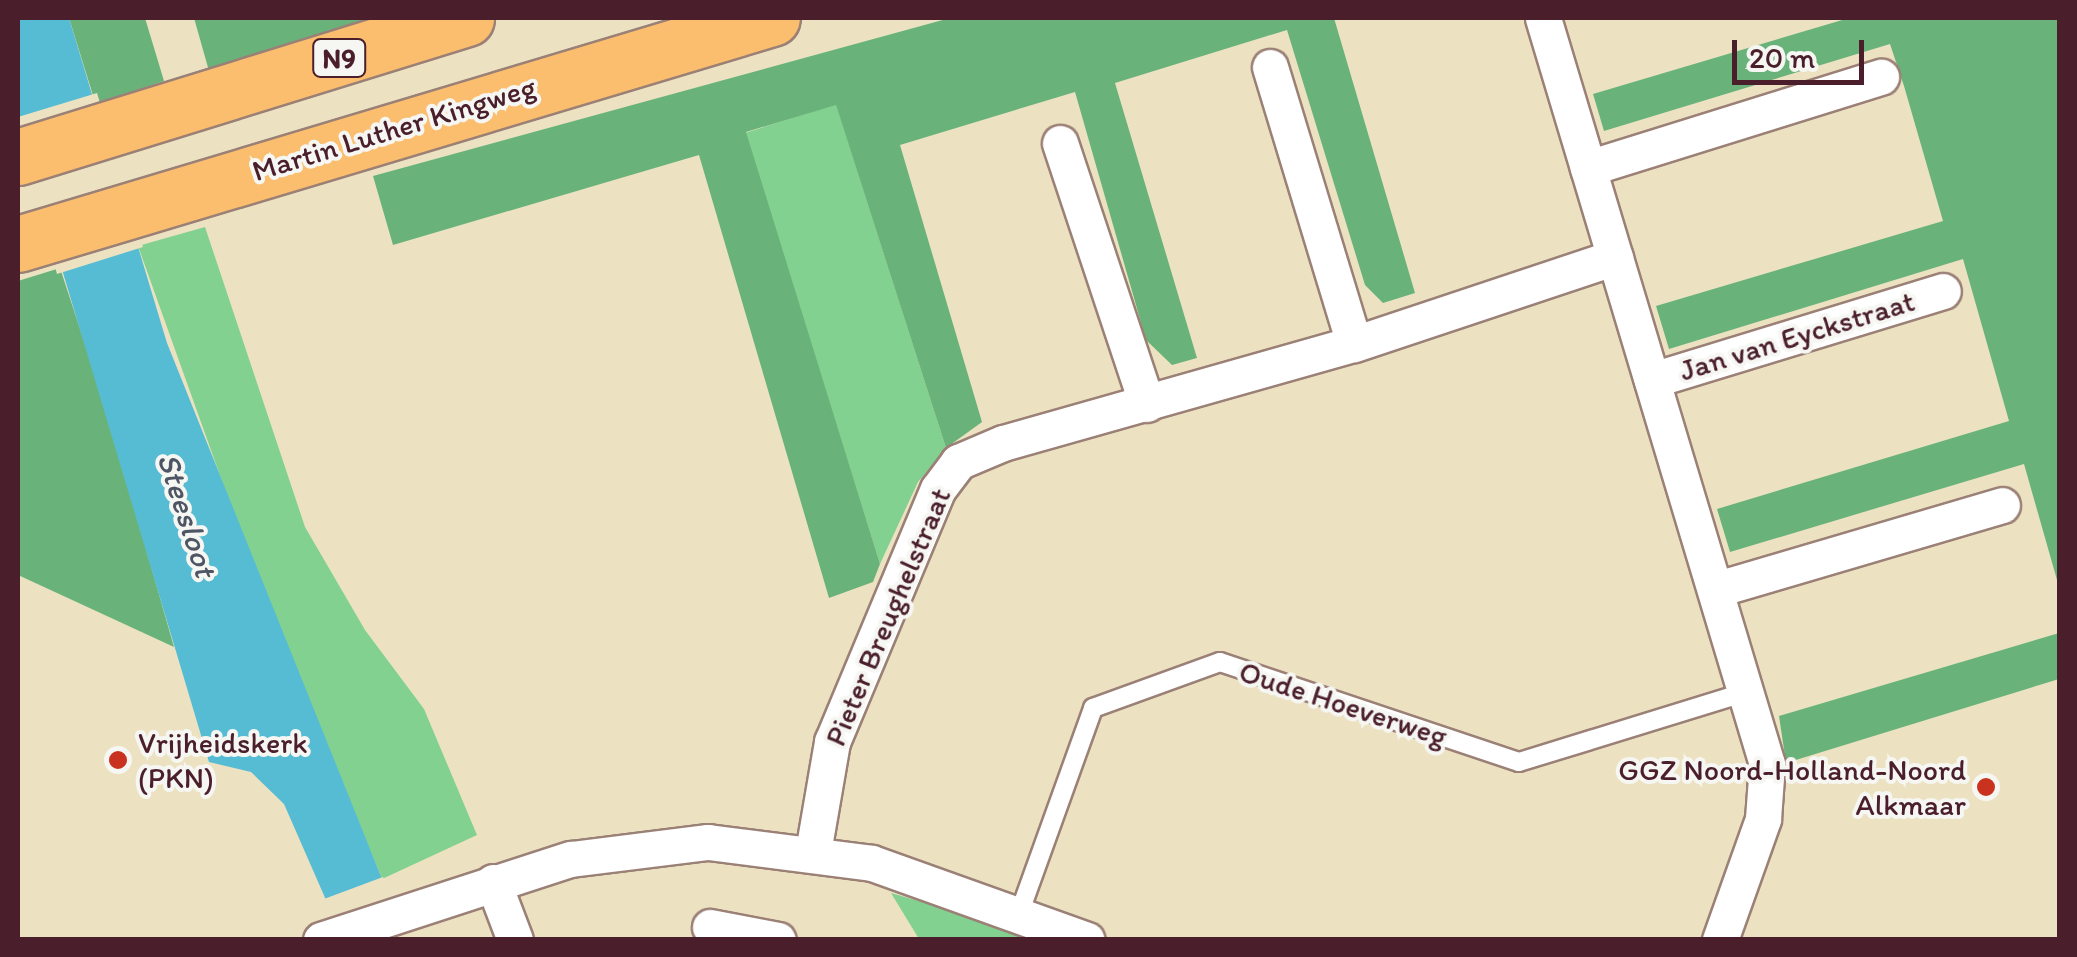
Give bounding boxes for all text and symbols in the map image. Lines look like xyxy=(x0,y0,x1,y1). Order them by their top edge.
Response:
scale bar xyxy=(1737,20,1870,82)
road number: N9 xyxy=(312,35,366,81)
text: 20 m xyxy=(1749,39,1815,76)
street label: Martin Luther Kingweg xyxy=(248,69,540,189)
street label: Jan van Eyckstraat xyxy=(1675,283,1919,389)
water label: Steesloot xyxy=(149,448,225,582)
street label: Pieter Breughelstraat xyxy=(817,482,959,752)
street label: Oude Hoeverweg xyxy=(1235,653,1451,755)
place label: Vrijheidskerk (PKN) xyxy=(138,725,307,796)
marker: Vrijheidskerk (PKN) xyxy=(107,749,129,771)
place label: GGZ Noord-Holland-Noord Alkmaar xyxy=(1618,752,1966,822)
marker: GGZ Noord-Holland-Noord Alkmaar xyxy=(1975,776,1997,798)

